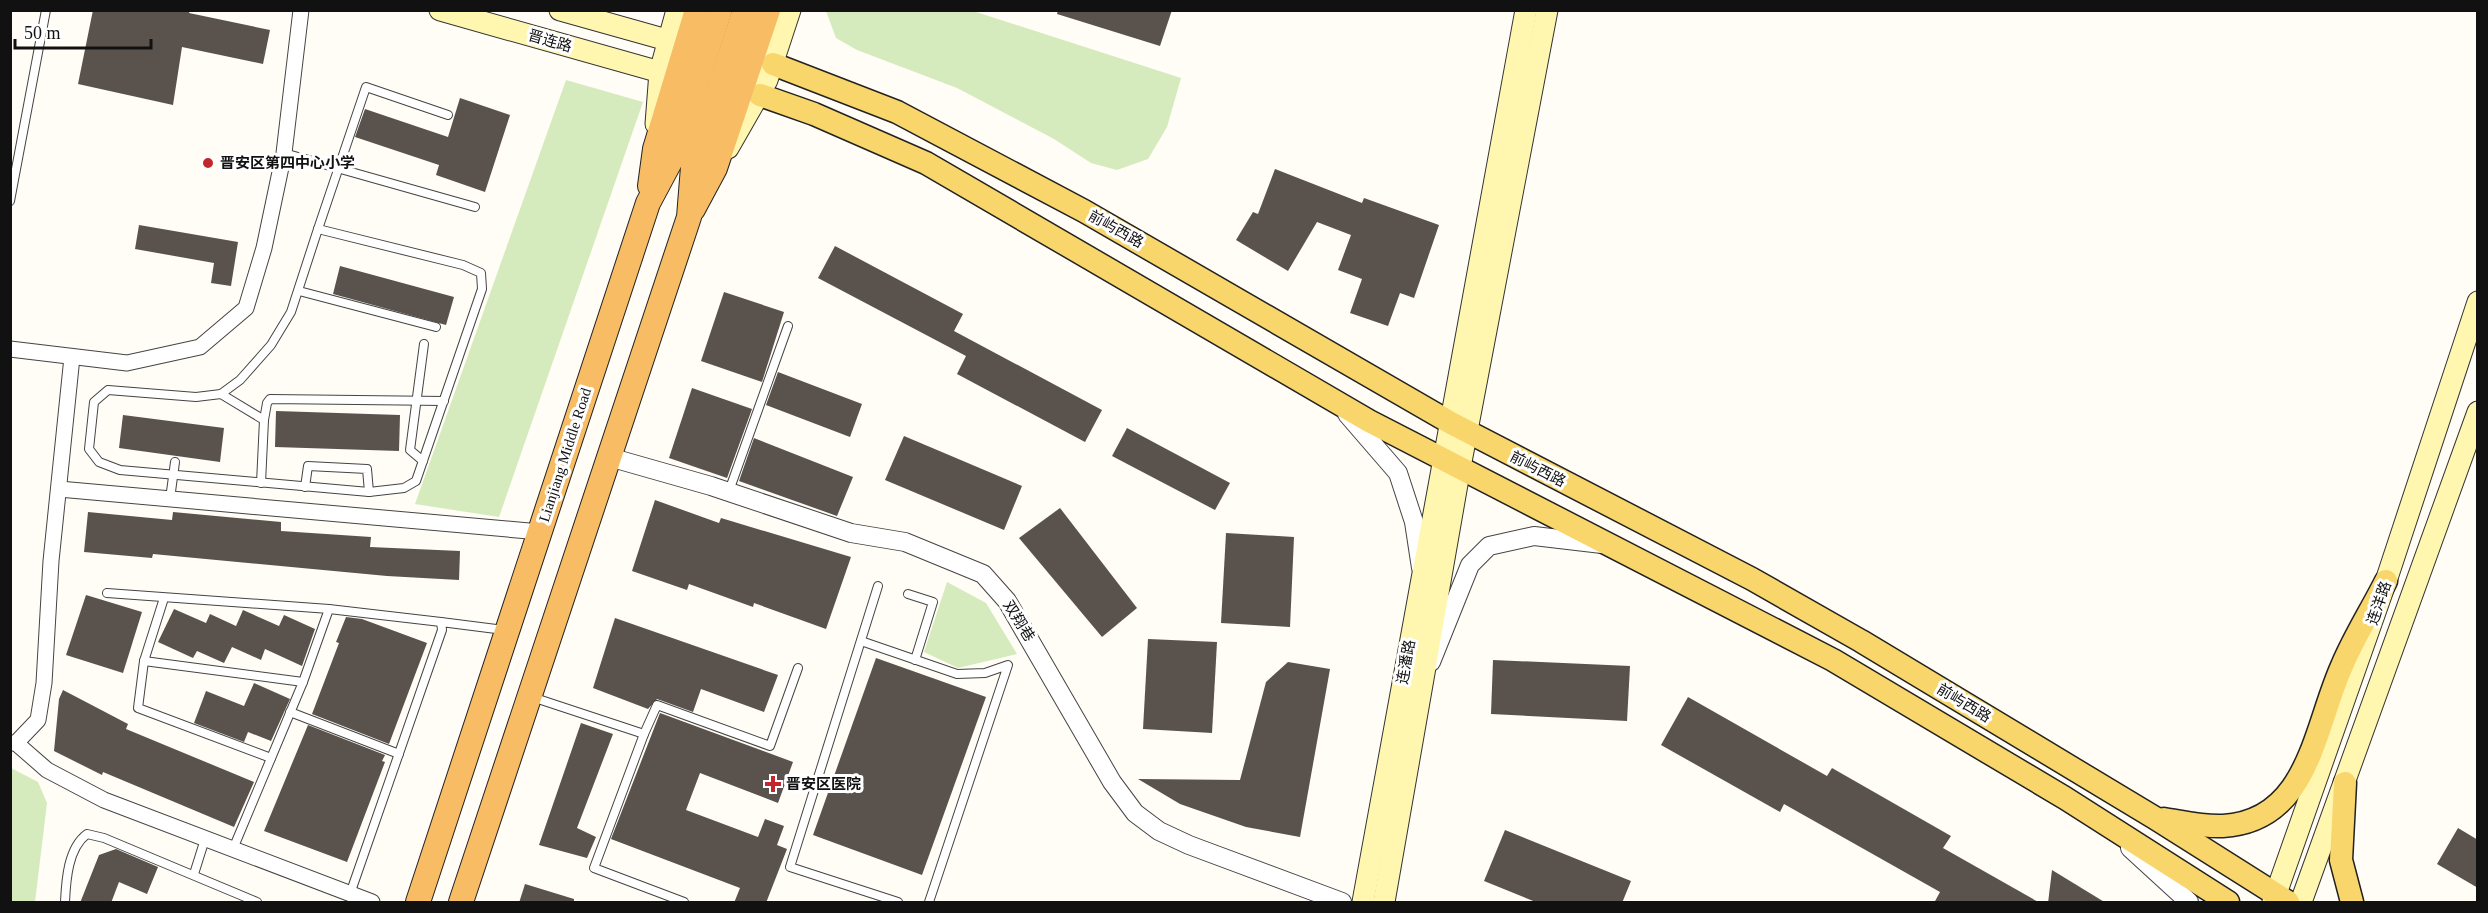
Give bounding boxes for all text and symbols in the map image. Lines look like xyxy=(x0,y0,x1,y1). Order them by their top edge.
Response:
scale bar xyxy=(15,12,152,50)
text: 50 m xyxy=(24,23,61,43)
street label: 晋连路 xyxy=(526,27,574,55)
place label: 晋安区第四中心小学 xyxy=(220,154,355,171)
marker: 晋安区第四中心小学 xyxy=(201,156,215,170)
street label: 前屿西路 xyxy=(1086,207,1146,251)
street label: Lianjiang Middle Road xyxy=(536,385,594,524)
street label: 前屿西路 xyxy=(1508,448,1568,490)
street label: 连洋路 xyxy=(2364,579,2394,627)
street label: 双翔巷 xyxy=(1000,598,1038,644)
street label: 连潘路 xyxy=(1394,638,1418,686)
street label: 前屿西路 xyxy=(1934,681,1994,725)
marker: 晋安区医院 xyxy=(764,775,782,793)
place label: 晋安区医院 xyxy=(786,776,861,792)

